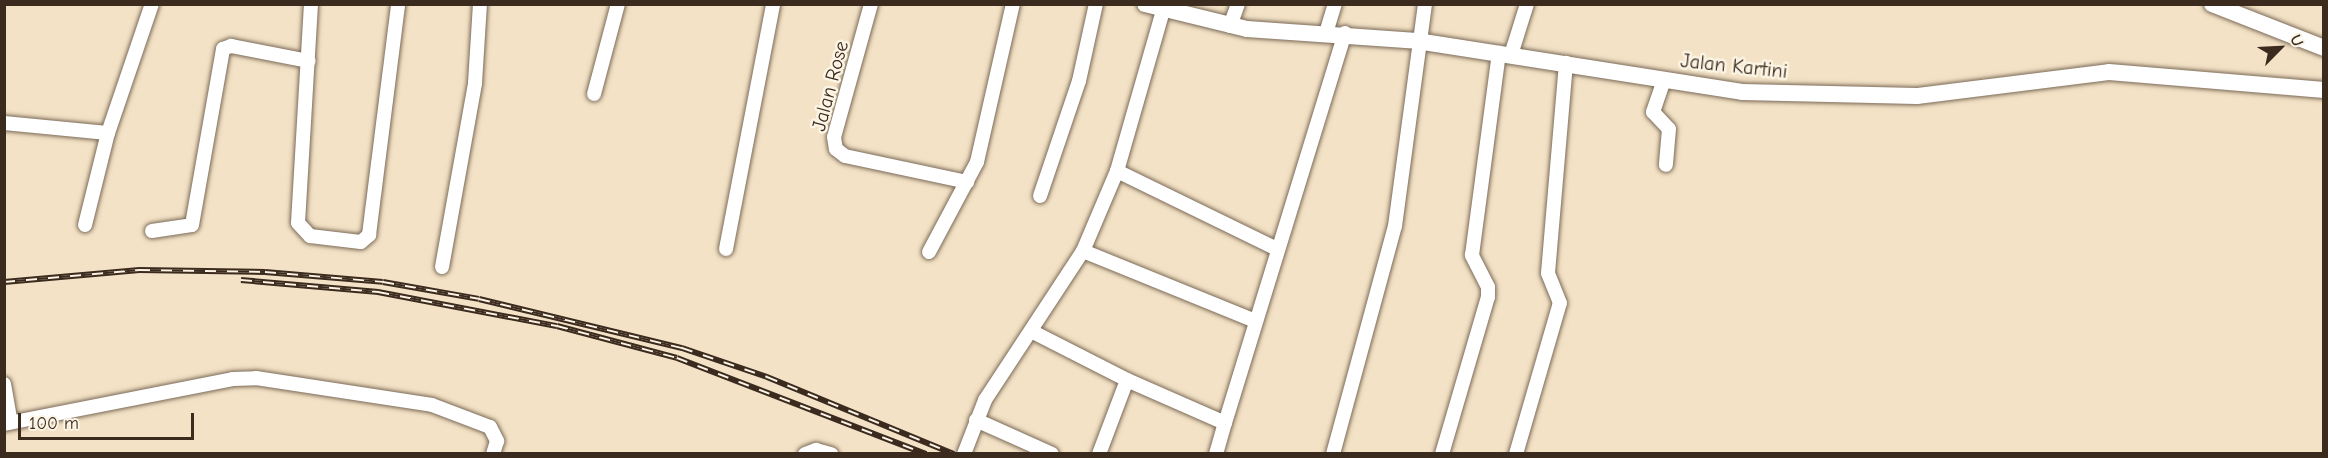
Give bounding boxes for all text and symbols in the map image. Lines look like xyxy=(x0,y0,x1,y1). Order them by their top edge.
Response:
north arrow xyxy=(2250,18,2310,78)
text: U xyxy=(2286,32,2307,49)
street label: Jalan Rose xyxy=(806,38,854,134)
street label: Jalan Kartini xyxy=(1679,48,1789,84)
scale bar xyxy=(21,401,196,439)
text: 100 m xyxy=(29,413,79,434)

